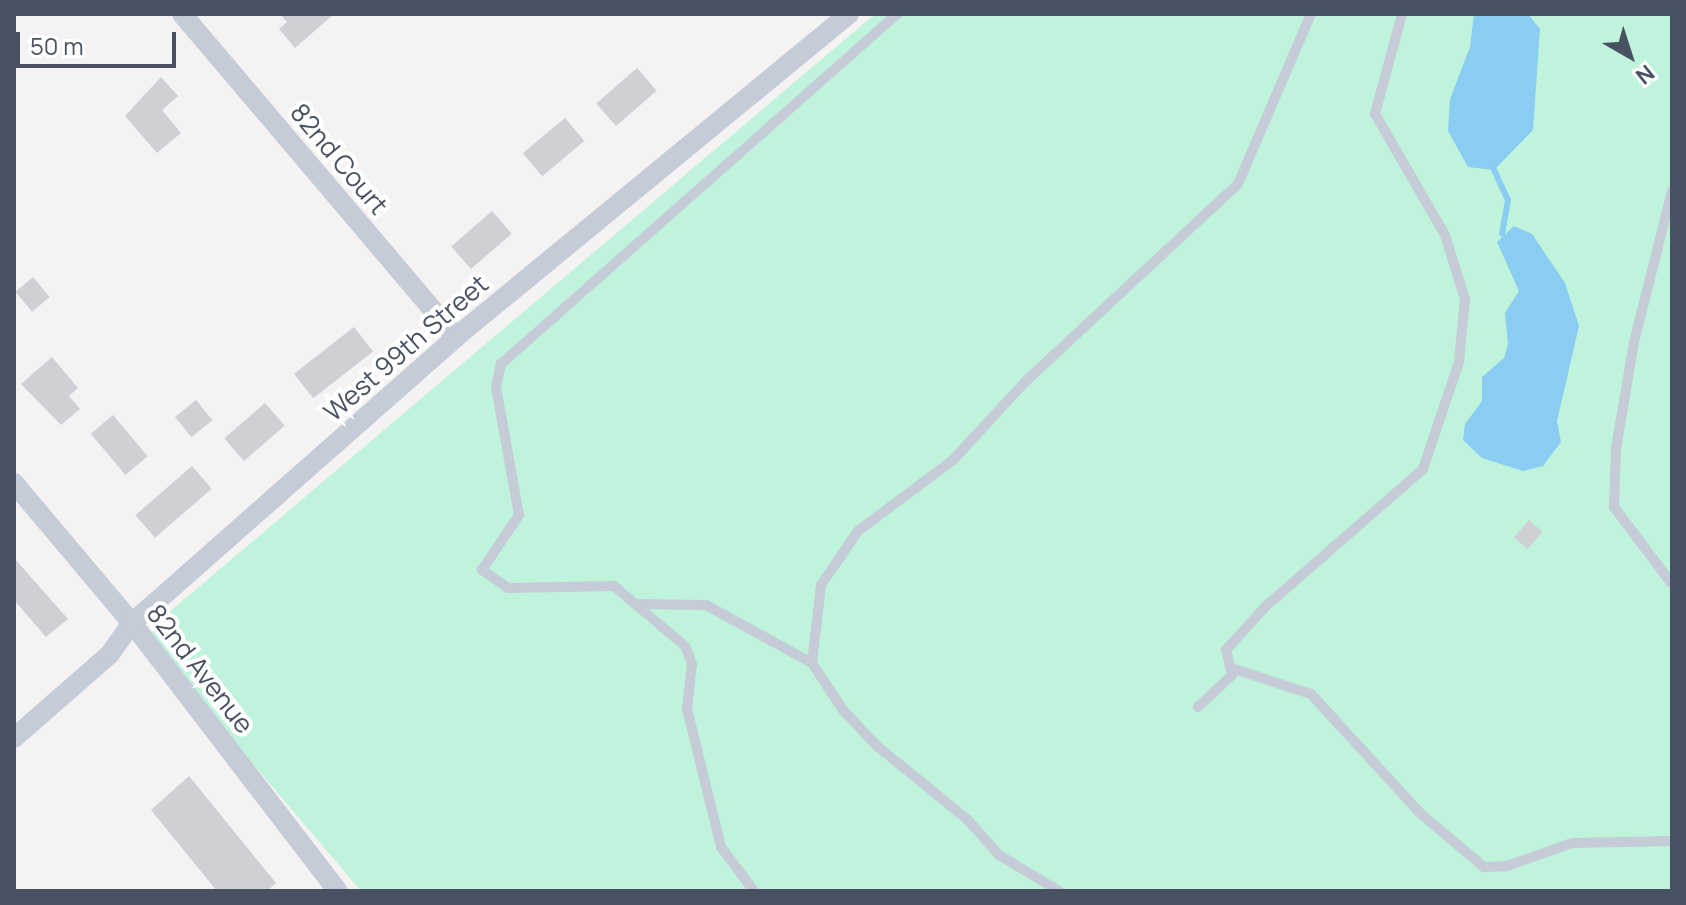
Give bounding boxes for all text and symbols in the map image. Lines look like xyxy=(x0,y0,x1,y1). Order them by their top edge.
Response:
scale bar xyxy=(20,16,180,66)
north arrow xyxy=(1590,16,1670,96)
text: 50 m xyxy=(30,29,84,62)
text: N xyxy=(1630,58,1661,91)
street label: 82nd Court xyxy=(284,97,394,221)
street label: West 99th Street xyxy=(318,268,494,428)
street label: 82nd Avenue xyxy=(140,598,260,740)

